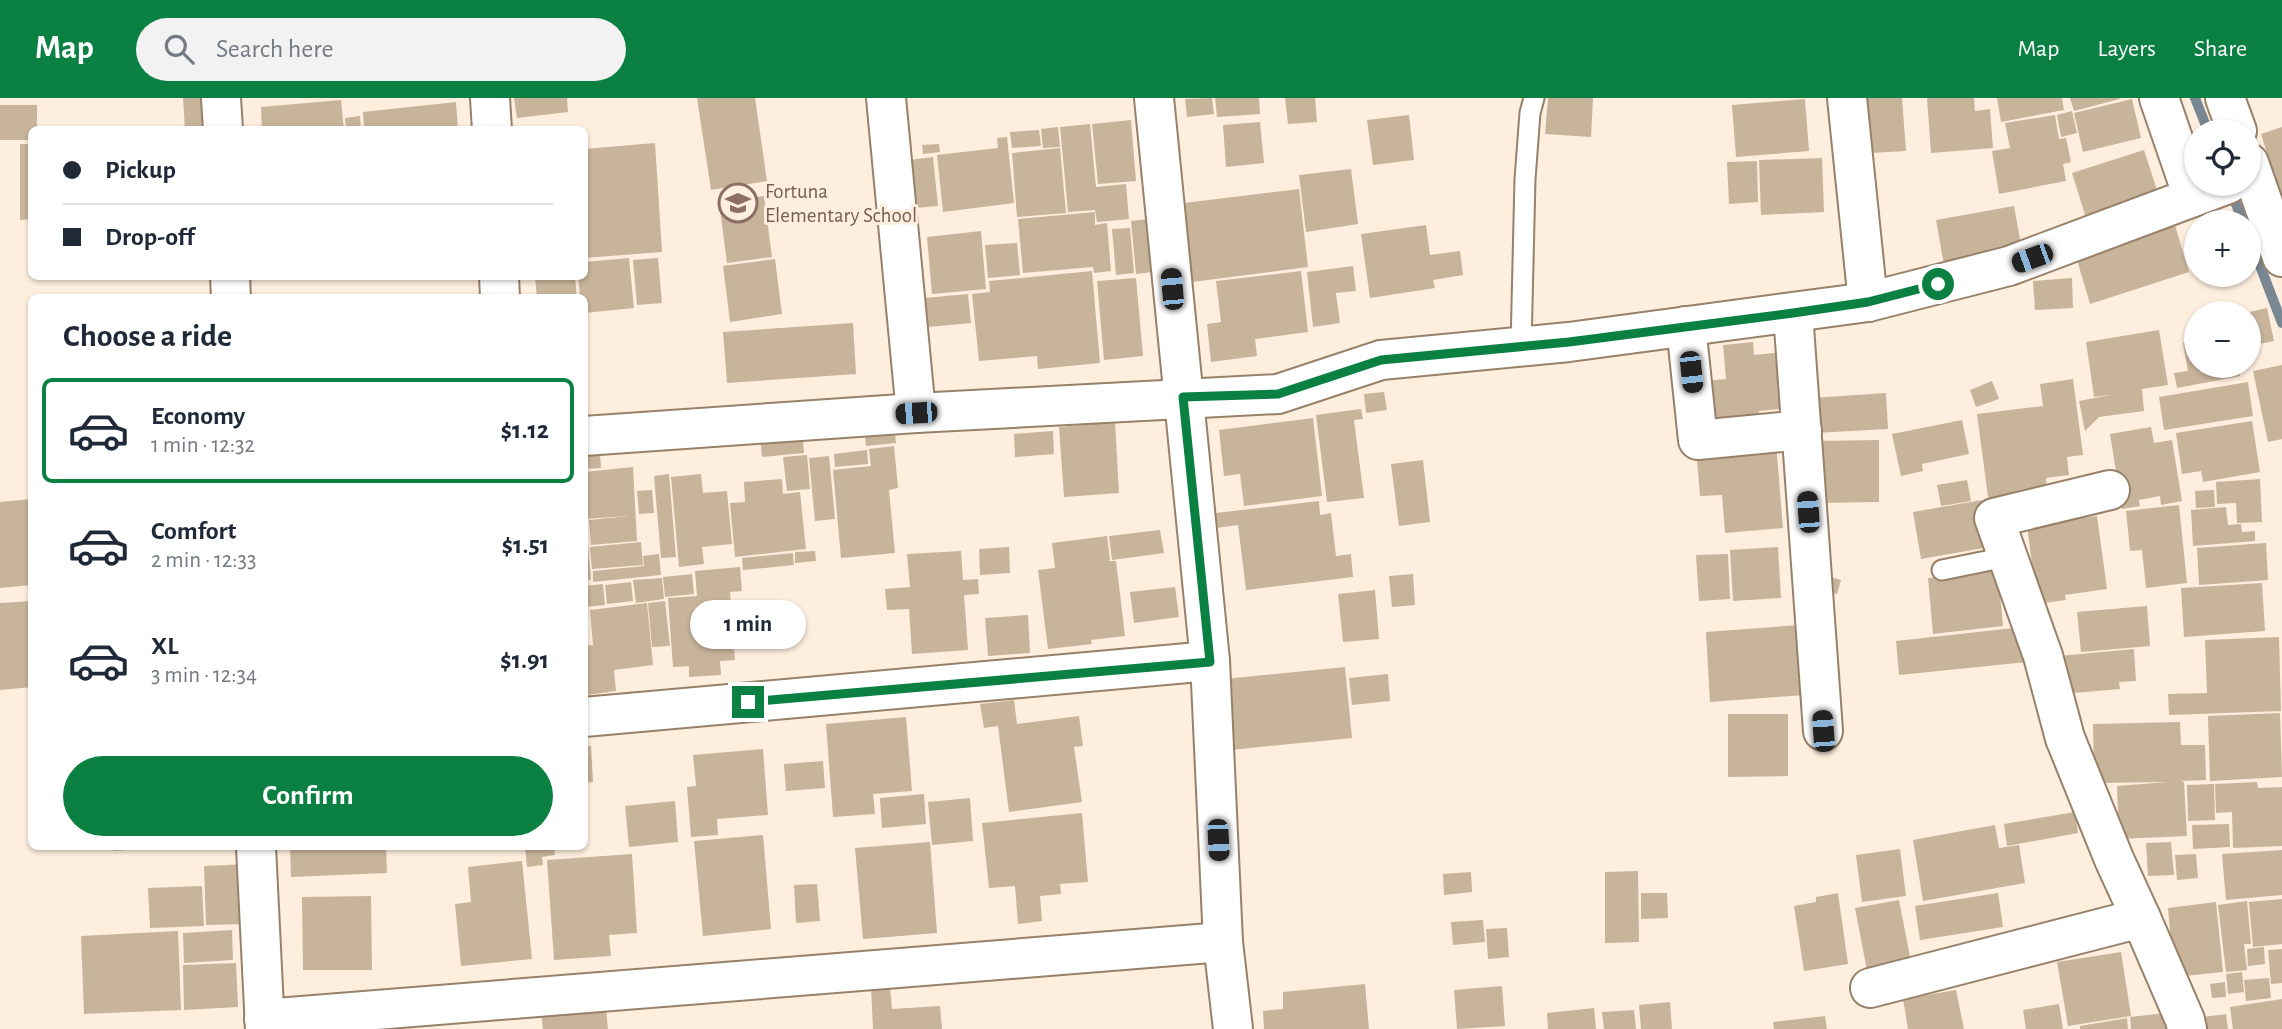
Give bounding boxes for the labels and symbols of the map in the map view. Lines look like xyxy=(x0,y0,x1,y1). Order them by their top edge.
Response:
place label: Fortuna Elementary School xyxy=(765,181,917,226)
school or university icon: Fortuna Elementary School xyxy=(717,182,759,224)
car xyxy=(2009,241,2056,275)
car xyxy=(1160,267,1185,311)
route start xyxy=(1922,268,1954,300)
car xyxy=(1679,350,1704,394)
car xyxy=(895,401,938,425)
car xyxy=(1797,490,1820,534)
callout: 1 min xyxy=(690,601,806,650)
route end xyxy=(732,686,764,718)
car xyxy=(1812,709,1835,753)
car xyxy=(1207,818,1230,862)

